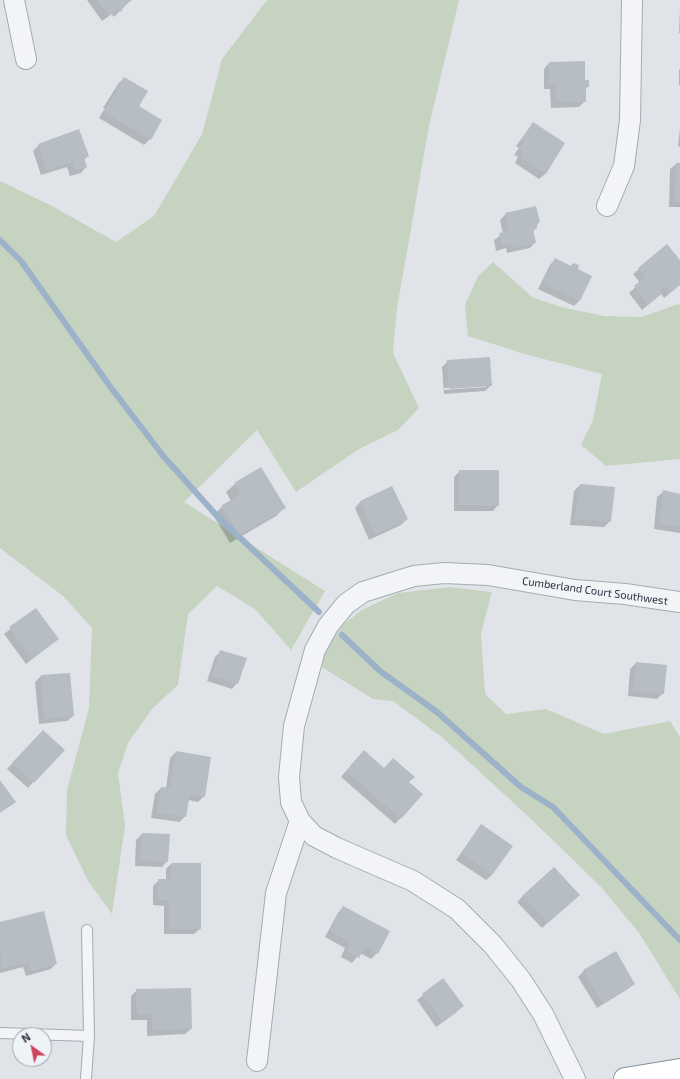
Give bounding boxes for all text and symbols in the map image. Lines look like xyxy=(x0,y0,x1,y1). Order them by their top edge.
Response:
street label: Cumberland Court Southwest xyxy=(521,574,669,608)
north arrow xyxy=(12,1027,52,1067)
text: N xyxy=(19,1030,33,1045)

